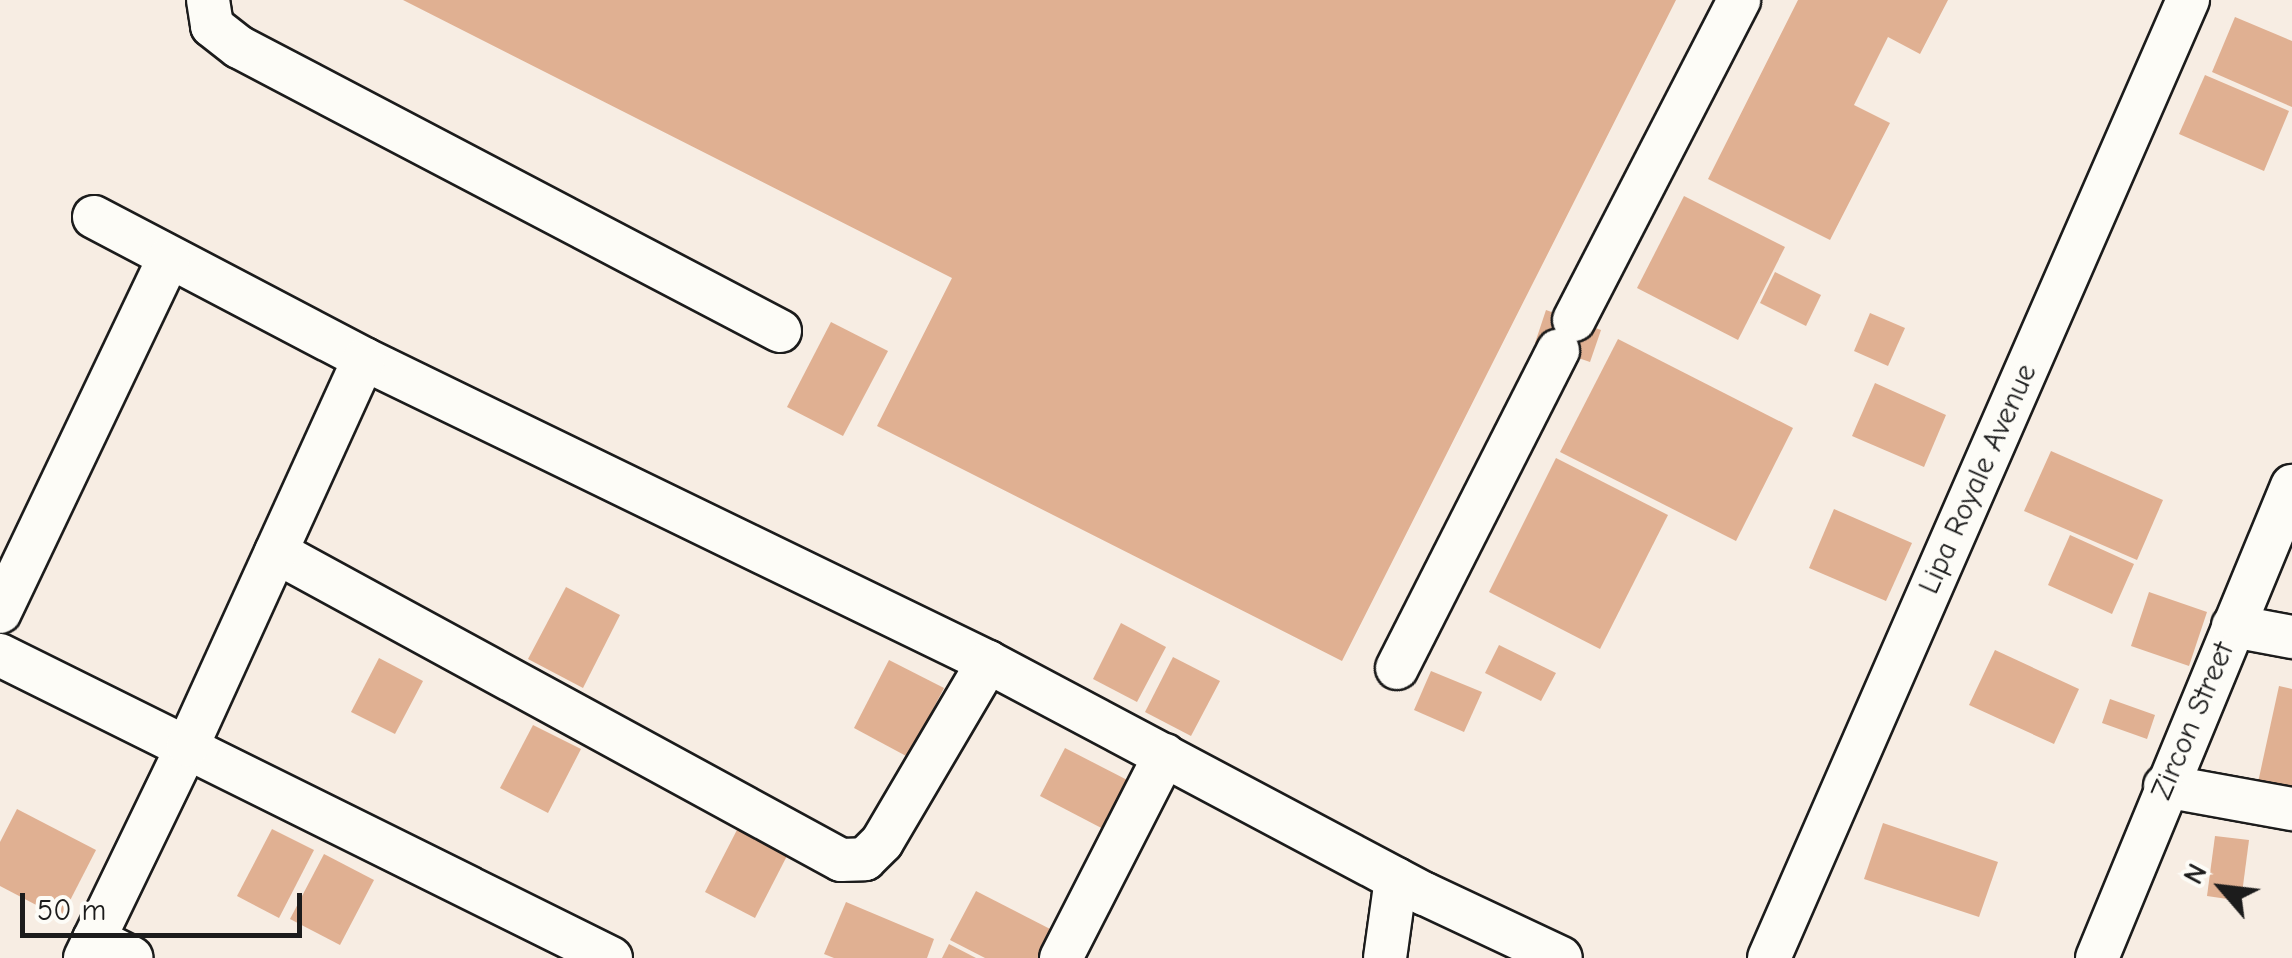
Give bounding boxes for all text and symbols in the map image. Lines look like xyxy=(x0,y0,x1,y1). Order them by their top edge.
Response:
street label: Lipa Royale Avenue xyxy=(1911,358,2045,600)
street label: Zircon Street xyxy=(2144,637,2242,805)
north arrow xyxy=(2172,838,2272,938)
text: N xyxy=(2177,858,2214,889)
scale bar xyxy=(25,873,308,935)
text: 50 m xyxy=(37,893,106,928)

